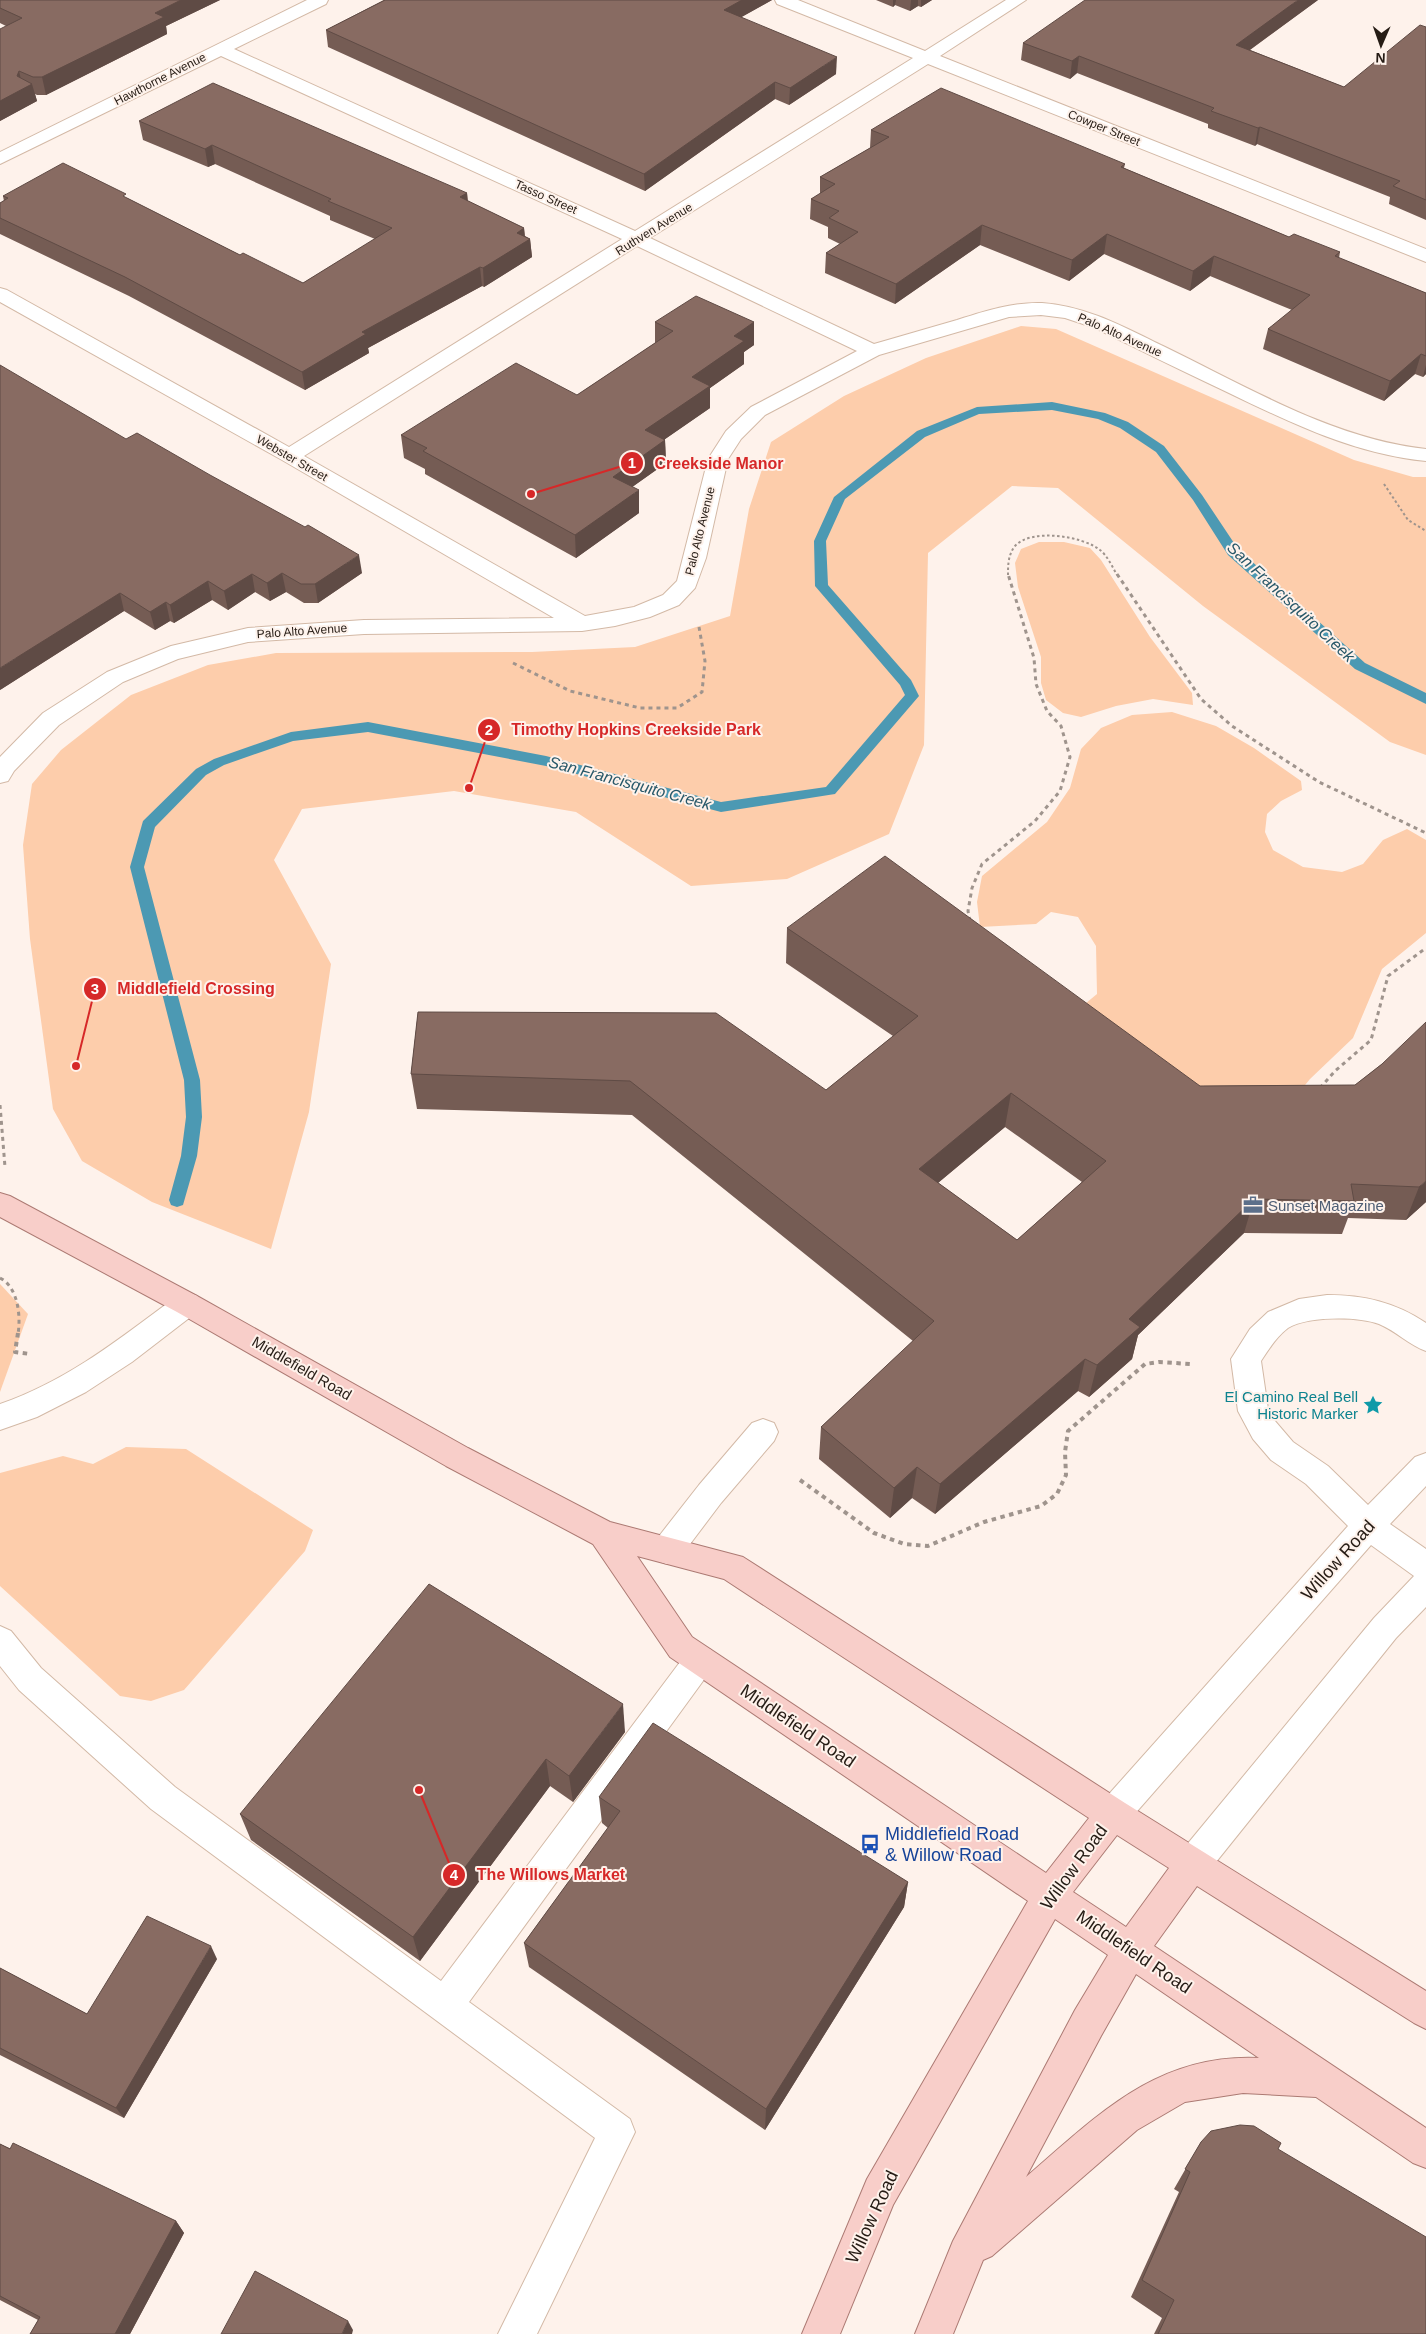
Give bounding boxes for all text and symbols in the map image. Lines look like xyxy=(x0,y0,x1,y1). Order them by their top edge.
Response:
north arrow xyxy=(1356,20,1406,70)
street label: Hawthorne Avenue xyxy=(112,50,209,108)
text: N xyxy=(1375,50,1386,66)
street label: Cowper Street xyxy=(1066,107,1143,149)
street label: Tasso Street xyxy=(513,177,580,217)
street label: Ruthven Avenue xyxy=(613,200,695,258)
street label: Palo Alto Avenue xyxy=(1076,310,1164,360)
street label: Webster Street xyxy=(254,432,331,484)
callout: Creekside Manor xyxy=(620,448,794,479)
text: 1 xyxy=(628,454,636,471)
text: Creekside Manor xyxy=(655,455,783,472)
street label: Palo Alto Avenue xyxy=(682,485,718,577)
water label: San Francisquito Creek xyxy=(1224,539,1359,666)
street label: Palo Alto Avenue xyxy=(256,621,348,641)
callout: Timothy Hopkins Creekside Park xyxy=(477,714,771,745)
text: 2 xyxy=(485,721,493,738)
text: Timothy Hopkins Creekside Park xyxy=(511,721,761,738)
water label: San Francisquito Creek xyxy=(547,753,714,813)
callout: Middlefield Crossing xyxy=(83,973,285,1004)
text: 3 xyxy=(91,980,99,997)
text: Middlefield Crossing xyxy=(117,980,275,997)
office icon: Sunset Magazine xyxy=(1242,1194,1264,1216)
place label: Sunset Magazine xyxy=(1268,1197,1384,1214)
street label: Middlefield Road xyxy=(249,1333,355,1403)
place label: El Camino Real Bell Historic Marker xyxy=(1225,1388,1358,1422)
place icon: El Camino Real Bell Historic Marker xyxy=(1362,1394,1384,1416)
street label: Willow Road xyxy=(1297,1516,1379,1604)
street label: Middlefield Road xyxy=(737,1680,859,1772)
street label: Willow Road xyxy=(1037,1821,1111,1913)
place label: Middlefield Road & Willow Road xyxy=(885,1824,1019,1865)
bus stop icon: Middlefield Road & Willow Road xyxy=(859,1833,881,1855)
callout: The Willows Market xyxy=(441,1859,635,1890)
text: 4 xyxy=(450,1866,459,1883)
text: The Willows Market xyxy=(477,1866,626,1883)
street label: Middlefield Road xyxy=(1073,1906,1195,1998)
street label: Willow Road xyxy=(842,2167,902,2267)

